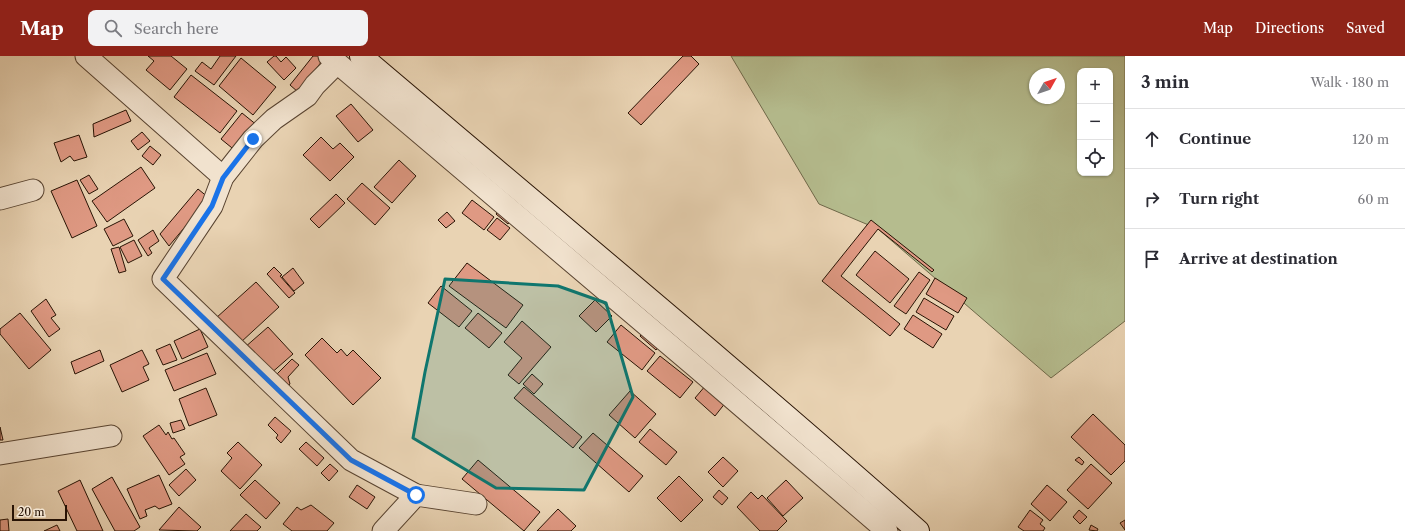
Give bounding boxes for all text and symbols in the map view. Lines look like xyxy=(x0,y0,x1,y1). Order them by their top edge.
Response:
search box xyxy=(88,10,368,46)
text: Map xyxy=(20,17,64,40)
icon: search xyxy=(102,17,124,39)
text: Search here xyxy=(134,19,219,38)
text: Map xyxy=(1203,19,1233,37)
text: Directions xyxy=(1255,19,1324,37)
text: Saved xyxy=(1346,19,1385,37)
north arrow xyxy=(1029,68,1065,104)
map controls xyxy=(1077,68,1113,176)
button: + xyxy=(1077,68,1113,104)
text: 3 min xyxy=(1141,72,1190,92)
text: Walk · 180 m xyxy=(1310,74,1389,90)
button: − xyxy=(1077,104,1113,140)
icon: ahead xyxy=(1141,128,1163,150)
text: Continue xyxy=(1179,129,1251,148)
route end xyxy=(244,130,262,148)
text: 120 m xyxy=(1352,131,1389,147)
button: locate xyxy=(1077,140,1113,176)
icon: right xyxy=(1141,188,1163,210)
text: Turn right xyxy=(1179,189,1259,208)
text: 60 m xyxy=(1358,191,1389,207)
icon: arrive xyxy=(1141,248,1163,270)
text: Arrive at destination xyxy=(1179,249,1338,268)
route start xyxy=(407,486,425,504)
scale bar xyxy=(12,503,67,522)
text: 20 m xyxy=(18,505,44,519)

